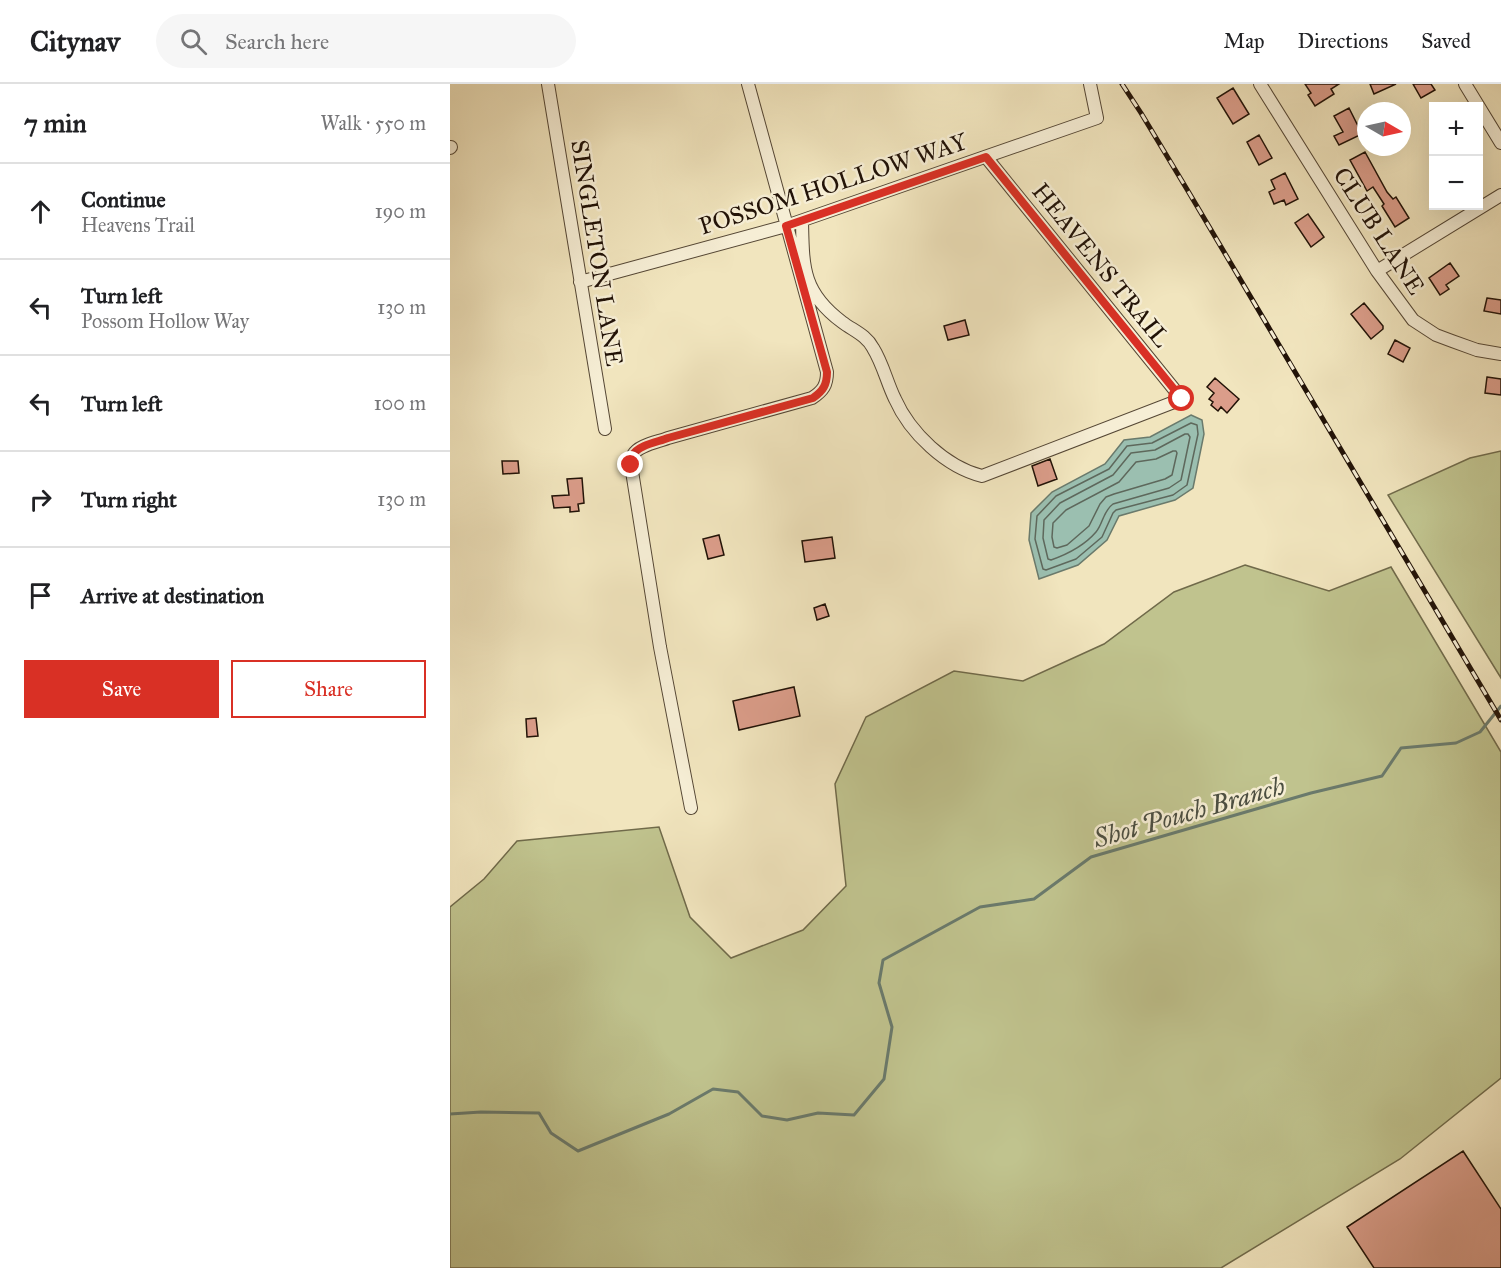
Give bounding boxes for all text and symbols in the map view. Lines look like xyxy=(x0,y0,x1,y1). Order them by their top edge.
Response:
search box xyxy=(156,14,576,68)
text: Citynav xyxy=(30,24,120,59)
icon: search xyxy=(177,25,210,58)
text: Search here xyxy=(225,28,329,55)
text: Map xyxy=(1224,28,1265,54)
text: Directions xyxy=(1298,28,1388,54)
text: Saved xyxy=(1421,28,1471,54)
north arrow xyxy=(1357,102,1411,156)
map controls xyxy=(1429,102,1483,210)
button: + xyxy=(1429,102,1483,156)
text: 7 min xyxy=(24,107,87,139)
text: Walk · 550 m xyxy=(321,111,426,135)
street label: POSSOM HOLLOW WAY xyxy=(695,126,971,242)
street label: SINGLETON LANE xyxy=(564,138,630,368)
button: − xyxy=(1429,156,1483,210)
street label: CLUB LANE xyxy=(1327,162,1431,300)
street label: HEAVENS TRAIL xyxy=(1026,177,1177,353)
text: Continue xyxy=(81,186,166,213)
icon: ahead xyxy=(24,195,57,228)
text: 190 m xyxy=(375,199,426,223)
text: Heavens Trail xyxy=(81,213,195,237)
text: Turn left xyxy=(81,282,163,309)
icon: left xyxy=(24,291,57,324)
text: 130 m xyxy=(377,295,426,319)
text: Possom Hollow Way xyxy=(81,309,249,333)
route start xyxy=(1168,385,1194,411)
icon: left xyxy=(24,387,57,420)
text: Turn left xyxy=(81,390,163,417)
text: 100 m xyxy=(374,391,426,415)
route end xyxy=(617,451,643,477)
icon: right xyxy=(24,483,57,516)
text: Turn right xyxy=(81,486,177,513)
text: 130 m xyxy=(377,487,426,511)
icon: arrive xyxy=(24,579,57,612)
text: Arrive at destination xyxy=(81,582,264,609)
button: Save xyxy=(24,660,219,718)
button: Share xyxy=(231,660,426,718)
water label: Shot Pouch Branch xyxy=(1089,769,1289,855)

